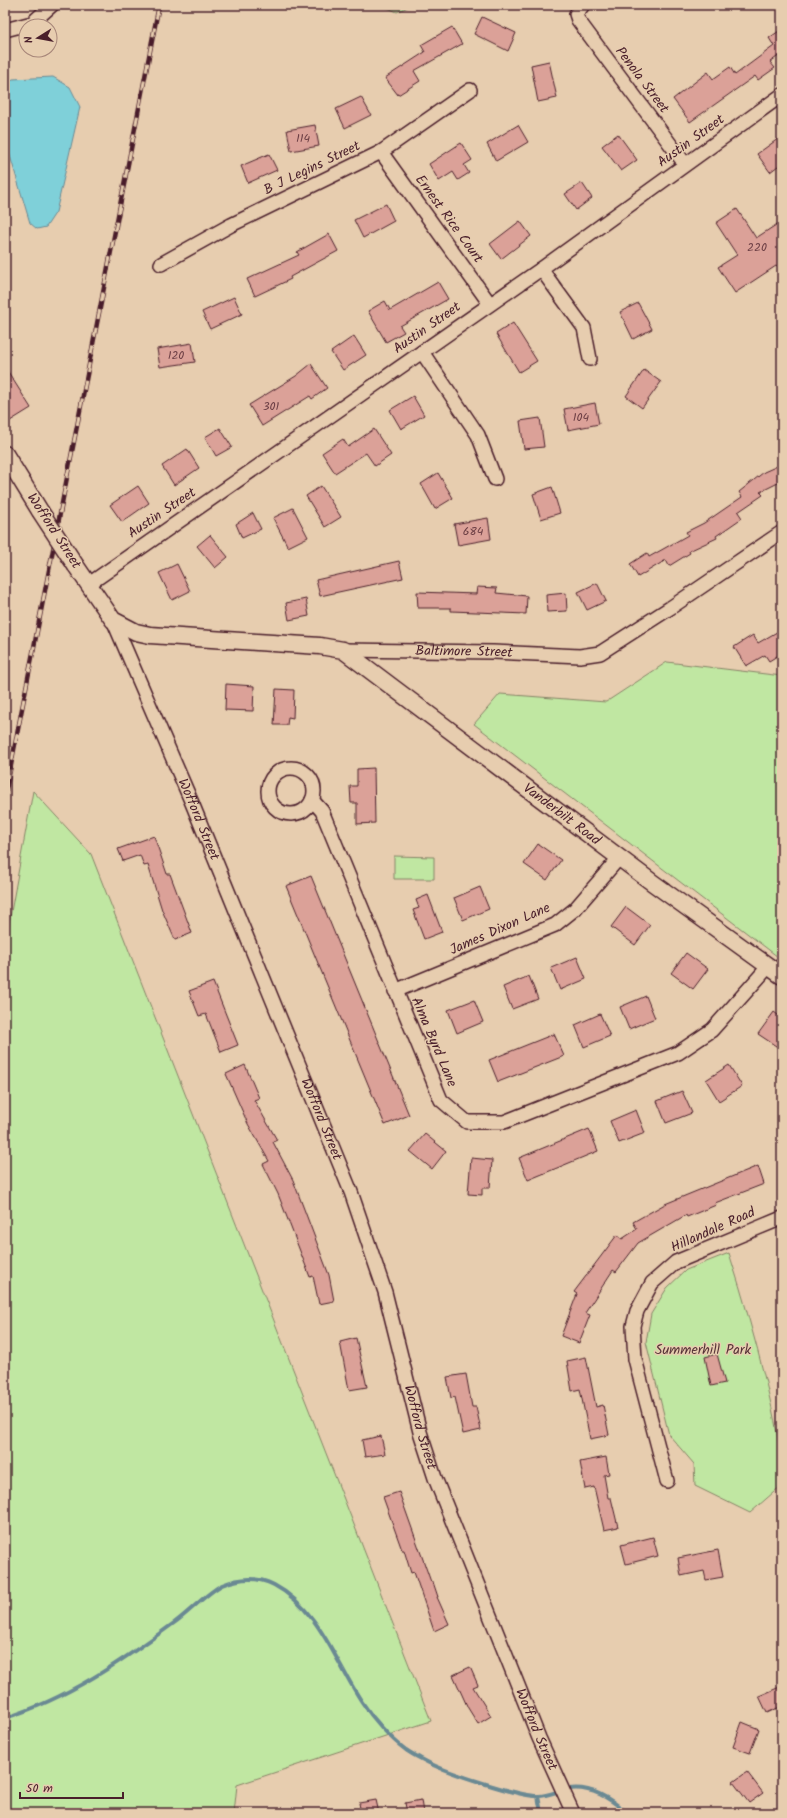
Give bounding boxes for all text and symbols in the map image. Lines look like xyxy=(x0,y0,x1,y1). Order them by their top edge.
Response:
north arrow xyxy=(18,18,58,58)
text: N xyxy=(20,35,39,45)
street label: Penola Street xyxy=(609,42,675,119)
street label: Austin Street xyxy=(653,109,730,173)
house number: 114 xyxy=(296,129,310,148)
street label: B J Legins Street xyxy=(260,135,365,201)
street label: Ernest Rice Court xyxy=(409,170,489,268)
house number: 220 xyxy=(747,238,767,257)
street label: Austin Street xyxy=(389,296,466,360)
house number: 120 xyxy=(168,346,184,365)
house number: 301 xyxy=(263,397,280,416)
house number: 104 xyxy=(573,408,590,427)
street label: Austin Street xyxy=(123,482,201,544)
street label: Wofford Street xyxy=(21,489,87,574)
house number: 684 xyxy=(463,522,484,541)
street label: Baltimore Street xyxy=(415,640,514,664)
street label: Wofford Street xyxy=(172,775,226,864)
street label: Vanderbilt Road xyxy=(518,778,606,852)
street label: James Dixon Lane xyxy=(446,897,554,961)
street label: Alma Byrd Lane xyxy=(405,994,463,1091)
street label: Wofford Street xyxy=(295,1075,348,1164)
street label: Hillandale Road xyxy=(667,1201,760,1258)
park label: Summerhill Park xyxy=(655,1339,751,1361)
street label: Wofford Street xyxy=(398,1383,443,1473)
street label: Wofford Street xyxy=(509,1685,564,1775)
scale bar xyxy=(20,1774,123,1800)
text: 50 m xyxy=(26,1779,53,1798)

